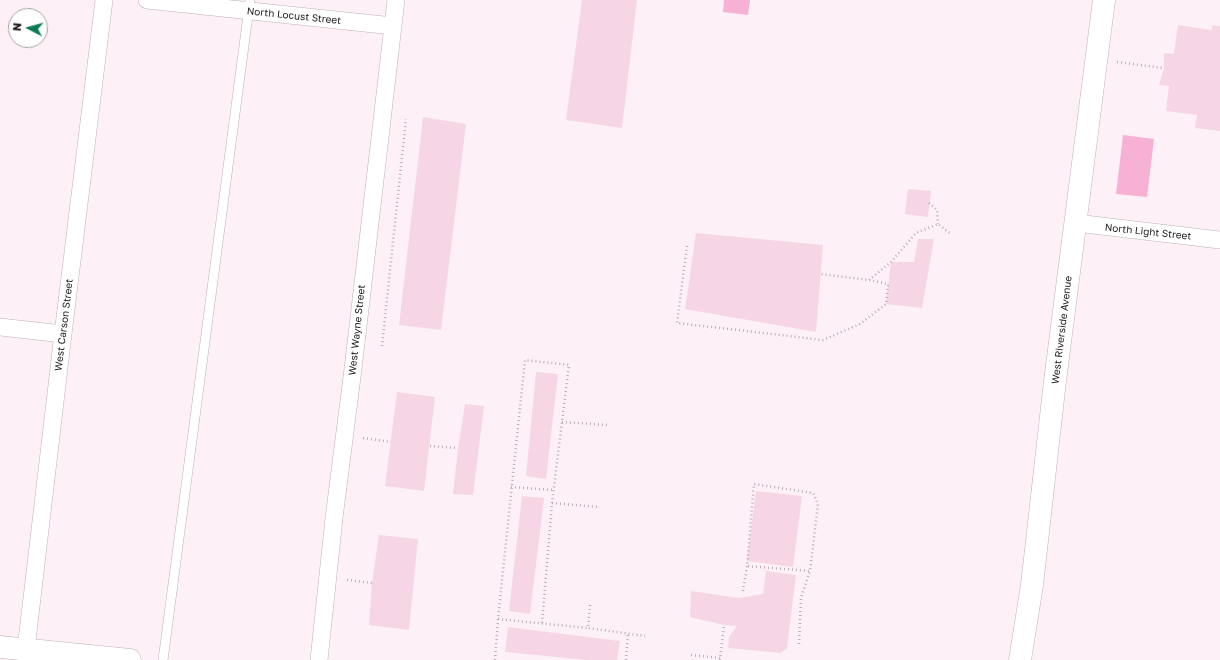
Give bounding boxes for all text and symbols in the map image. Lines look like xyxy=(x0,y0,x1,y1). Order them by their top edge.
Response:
street label: North Locust Street xyxy=(246,5,342,27)
north arrow xyxy=(8,8,48,48)
text: N xyxy=(10,22,23,32)
street label: North Light Street xyxy=(1104,221,1192,243)
street label: West Riverside Avenue xyxy=(1049,275,1075,385)
street label: West Carson Street xyxy=(52,278,76,372)
street label: West Wayne Street xyxy=(346,284,368,376)

